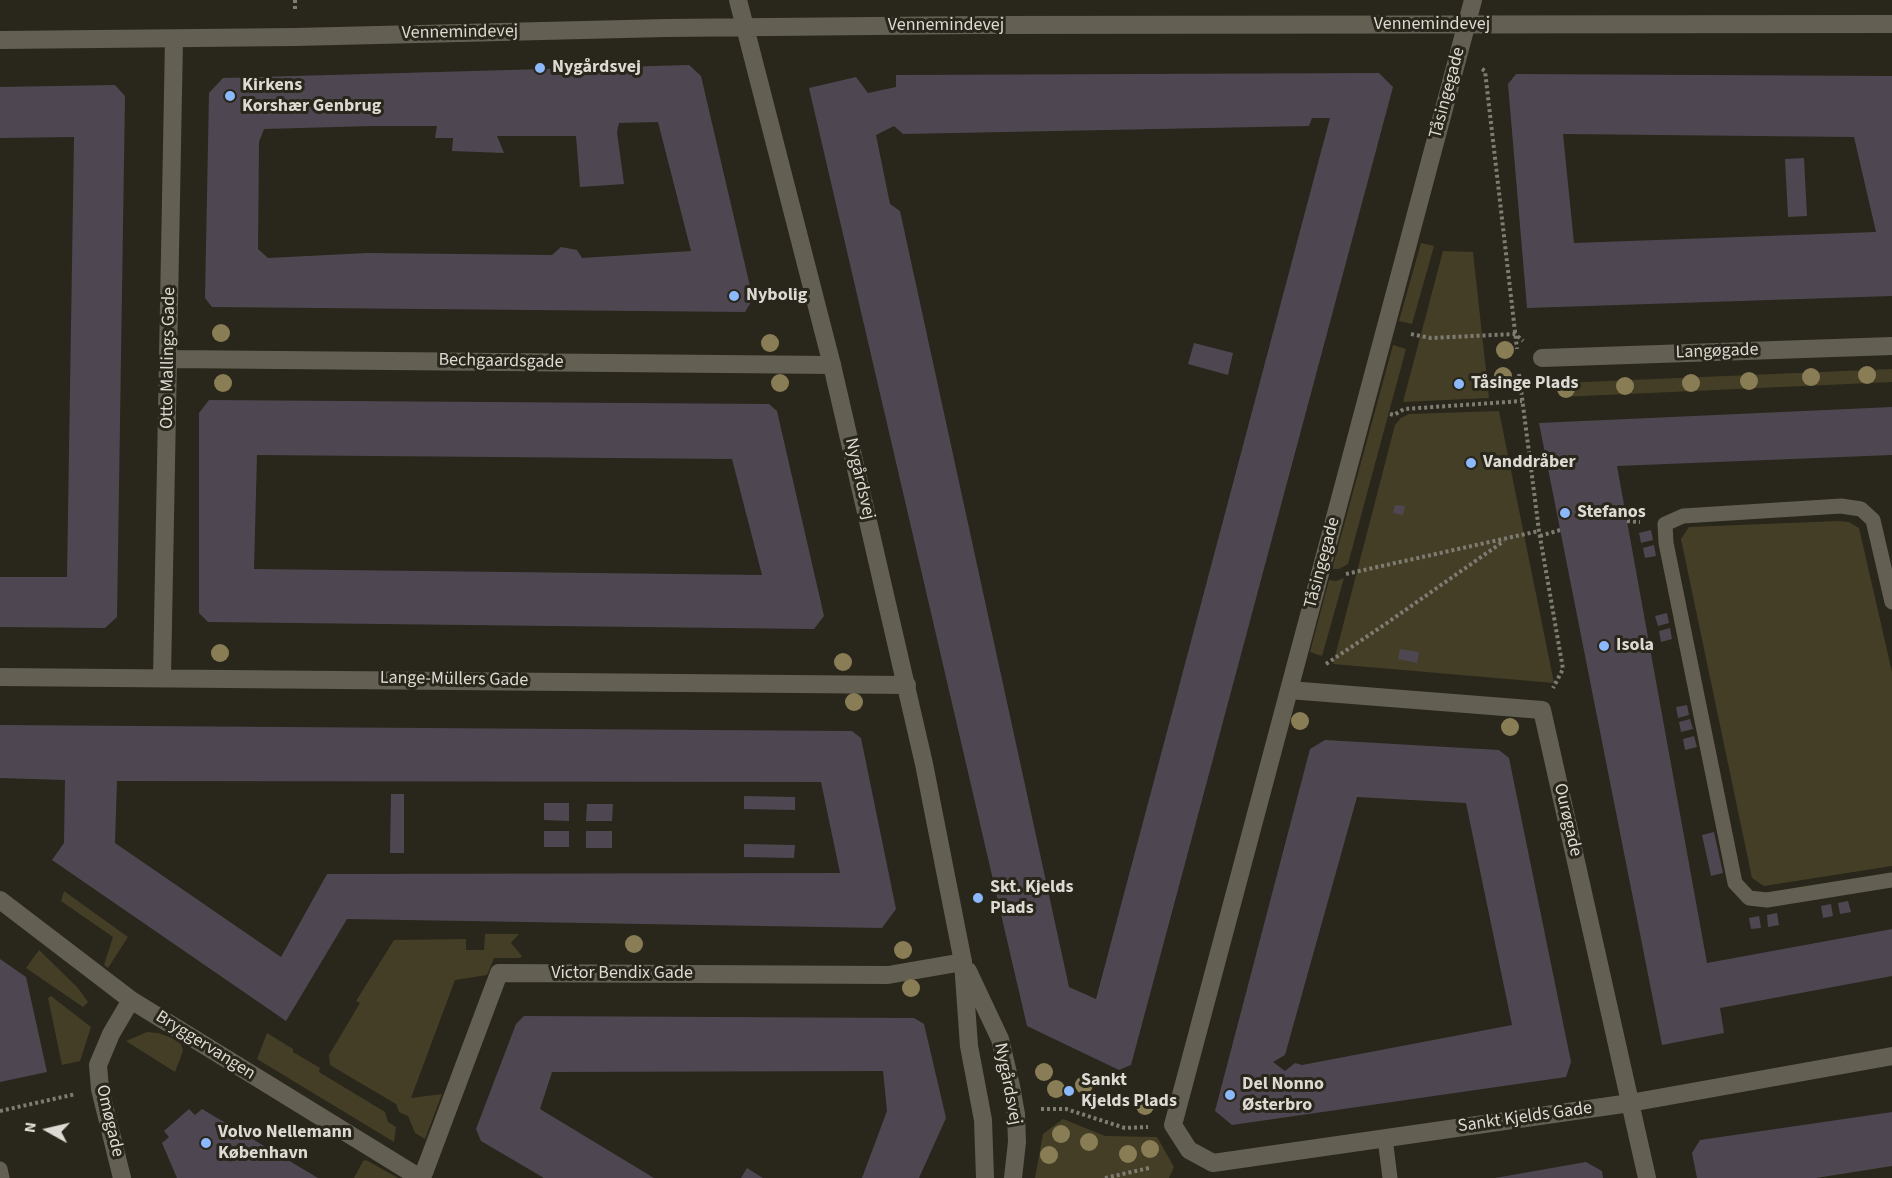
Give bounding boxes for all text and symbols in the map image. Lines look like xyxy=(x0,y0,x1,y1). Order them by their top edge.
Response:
street label: Vennemindevej xyxy=(1374,14,1490,36)
street label: Vennemindevej xyxy=(888,15,1004,37)
street label: Vennemindevej xyxy=(402,21,518,45)
street label: Tåsingegade xyxy=(1425,45,1471,141)
place label: Nygårdsvej xyxy=(552,57,641,79)
marker: Nygårdsvej xyxy=(533,61,547,75)
place label: Kirkens Korshær Genbrug xyxy=(242,75,381,118)
marker: Kirkens Korshær Genbrug xyxy=(223,89,237,103)
place label: Nybolig xyxy=(746,285,807,307)
street label: Otto Mallings Gade xyxy=(157,287,181,429)
marker: Nybolig xyxy=(727,289,741,303)
street label: Langøgade xyxy=(1675,340,1759,364)
street label: Bechgaardsgade xyxy=(438,350,564,374)
place label: Tåsinge Plads xyxy=(1471,373,1578,395)
marker: Tåsinge Plads xyxy=(1452,377,1466,391)
street label: Nygårdsvej xyxy=(839,436,879,522)
place label: Vanddråber xyxy=(1483,452,1576,474)
marker: Vanddråber xyxy=(1464,456,1478,470)
place label: Stefanos xyxy=(1577,502,1646,524)
marker: Stefanos xyxy=(1558,506,1572,520)
street label: Tåsingegade xyxy=(1300,515,1346,611)
place label: Isola xyxy=(1616,635,1654,657)
marker: Isola xyxy=(1597,639,1611,653)
street label: Lange-Müllers Gade xyxy=(380,668,528,692)
street label: Ourøgade xyxy=(1548,781,1586,859)
place label: Skt. Kjelds Plads xyxy=(990,877,1074,920)
marker: Skt. Kjelds Plads xyxy=(971,891,985,905)
street label: Victor Bendix Gade xyxy=(551,963,693,985)
street label: Bryggervangen xyxy=(151,1007,259,1085)
street label: Nygårdsvej xyxy=(988,1041,1026,1127)
place label: Sankt Kjelds Plads xyxy=(1081,1070,1177,1112)
place label: Del Nonno Østerbro xyxy=(1242,1074,1324,1116)
street label: Omøgade xyxy=(90,1083,128,1159)
marker: Sankt Kjelds Plads xyxy=(1062,1084,1076,1098)
marker: Del Nonno Østerbro xyxy=(1223,1088,1237,1102)
street label: Sankt Kjelds Gade xyxy=(1457,1098,1593,1138)
north arrow xyxy=(18,1100,78,1160)
text: N xyxy=(19,1121,42,1134)
place label: Volvo Nellemann København xyxy=(218,1122,352,1164)
marker: Volvo Nellemann København xyxy=(199,1136,213,1150)

